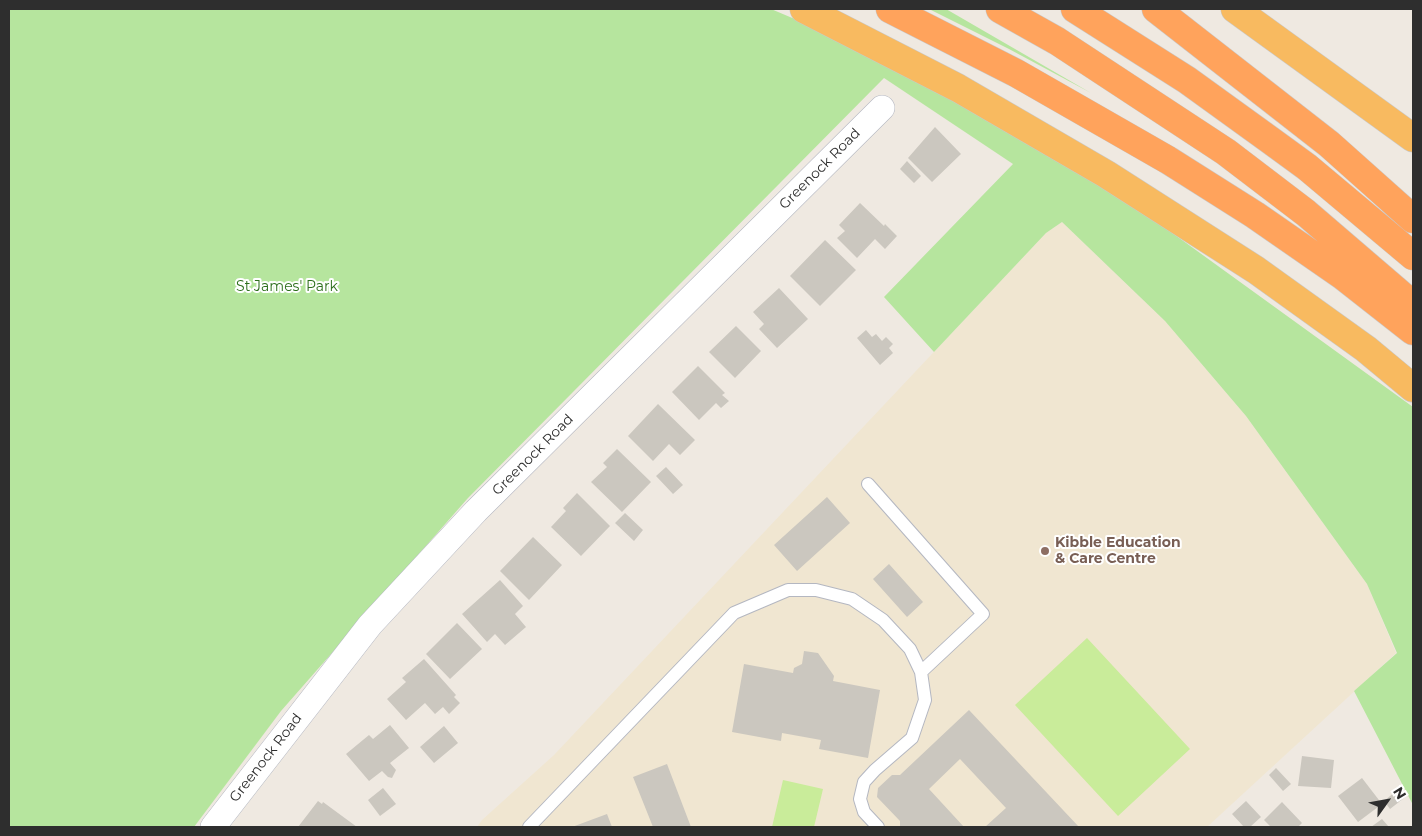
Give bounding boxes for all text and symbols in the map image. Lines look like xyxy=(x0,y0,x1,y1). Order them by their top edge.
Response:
street label: Greenock Road xyxy=(776,125,864,213)
park label: St James' Park xyxy=(236,279,338,295)
street label: Greenock Road xyxy=(489,411,577,499)
place label: Kibble Education & Care Centre xyxy=(1055,535,1181,568)
marker: Kibble Education & Care Centre xyxy=(1039,545,1051,557)
street label: Greenock Road xyxy=(226,710,306,806)
north arrow xyxy=(1362,776,1412,826)
text: N xyxy=(1389,783,1410,803)

